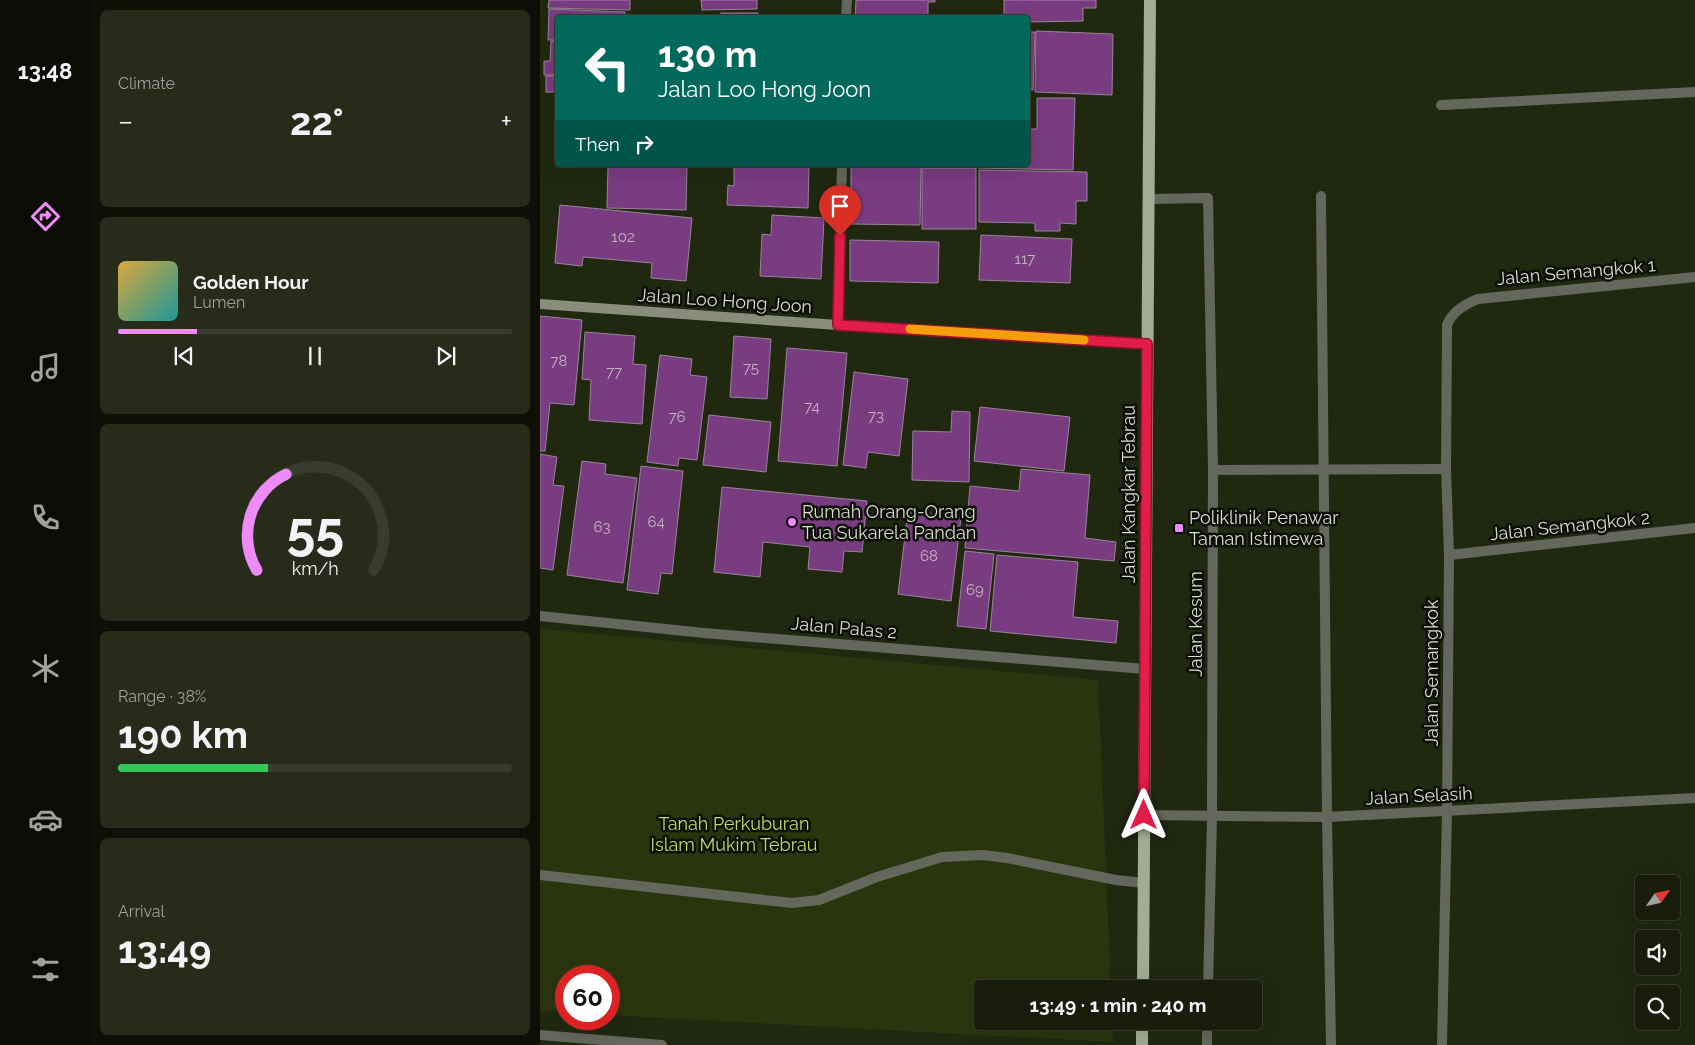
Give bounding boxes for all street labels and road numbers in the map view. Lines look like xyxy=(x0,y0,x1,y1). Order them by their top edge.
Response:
street label: Jalan Semangkok 1 xyxy=(1496,254,1656,289)
street label: Jalan Loo Hong Joon xyxy=(637,284,813,317)
street label: Jalan Kangkar Tebrau xyxy=(1118,405,1139,583)
street label: Jalan Semangkok 2 xyxy=(1489,507,1651,544)
street label: Jalan Kesum xyxy=(1185,571,1206,677)
street label: Jalan Semangkok xyxy=(1421,599,1442,746)
street label: Jalan Palas 2 xyxy=(790,612,898,643)
street label: Jalan Selasih xyxy=(1365,782,1473,809)

